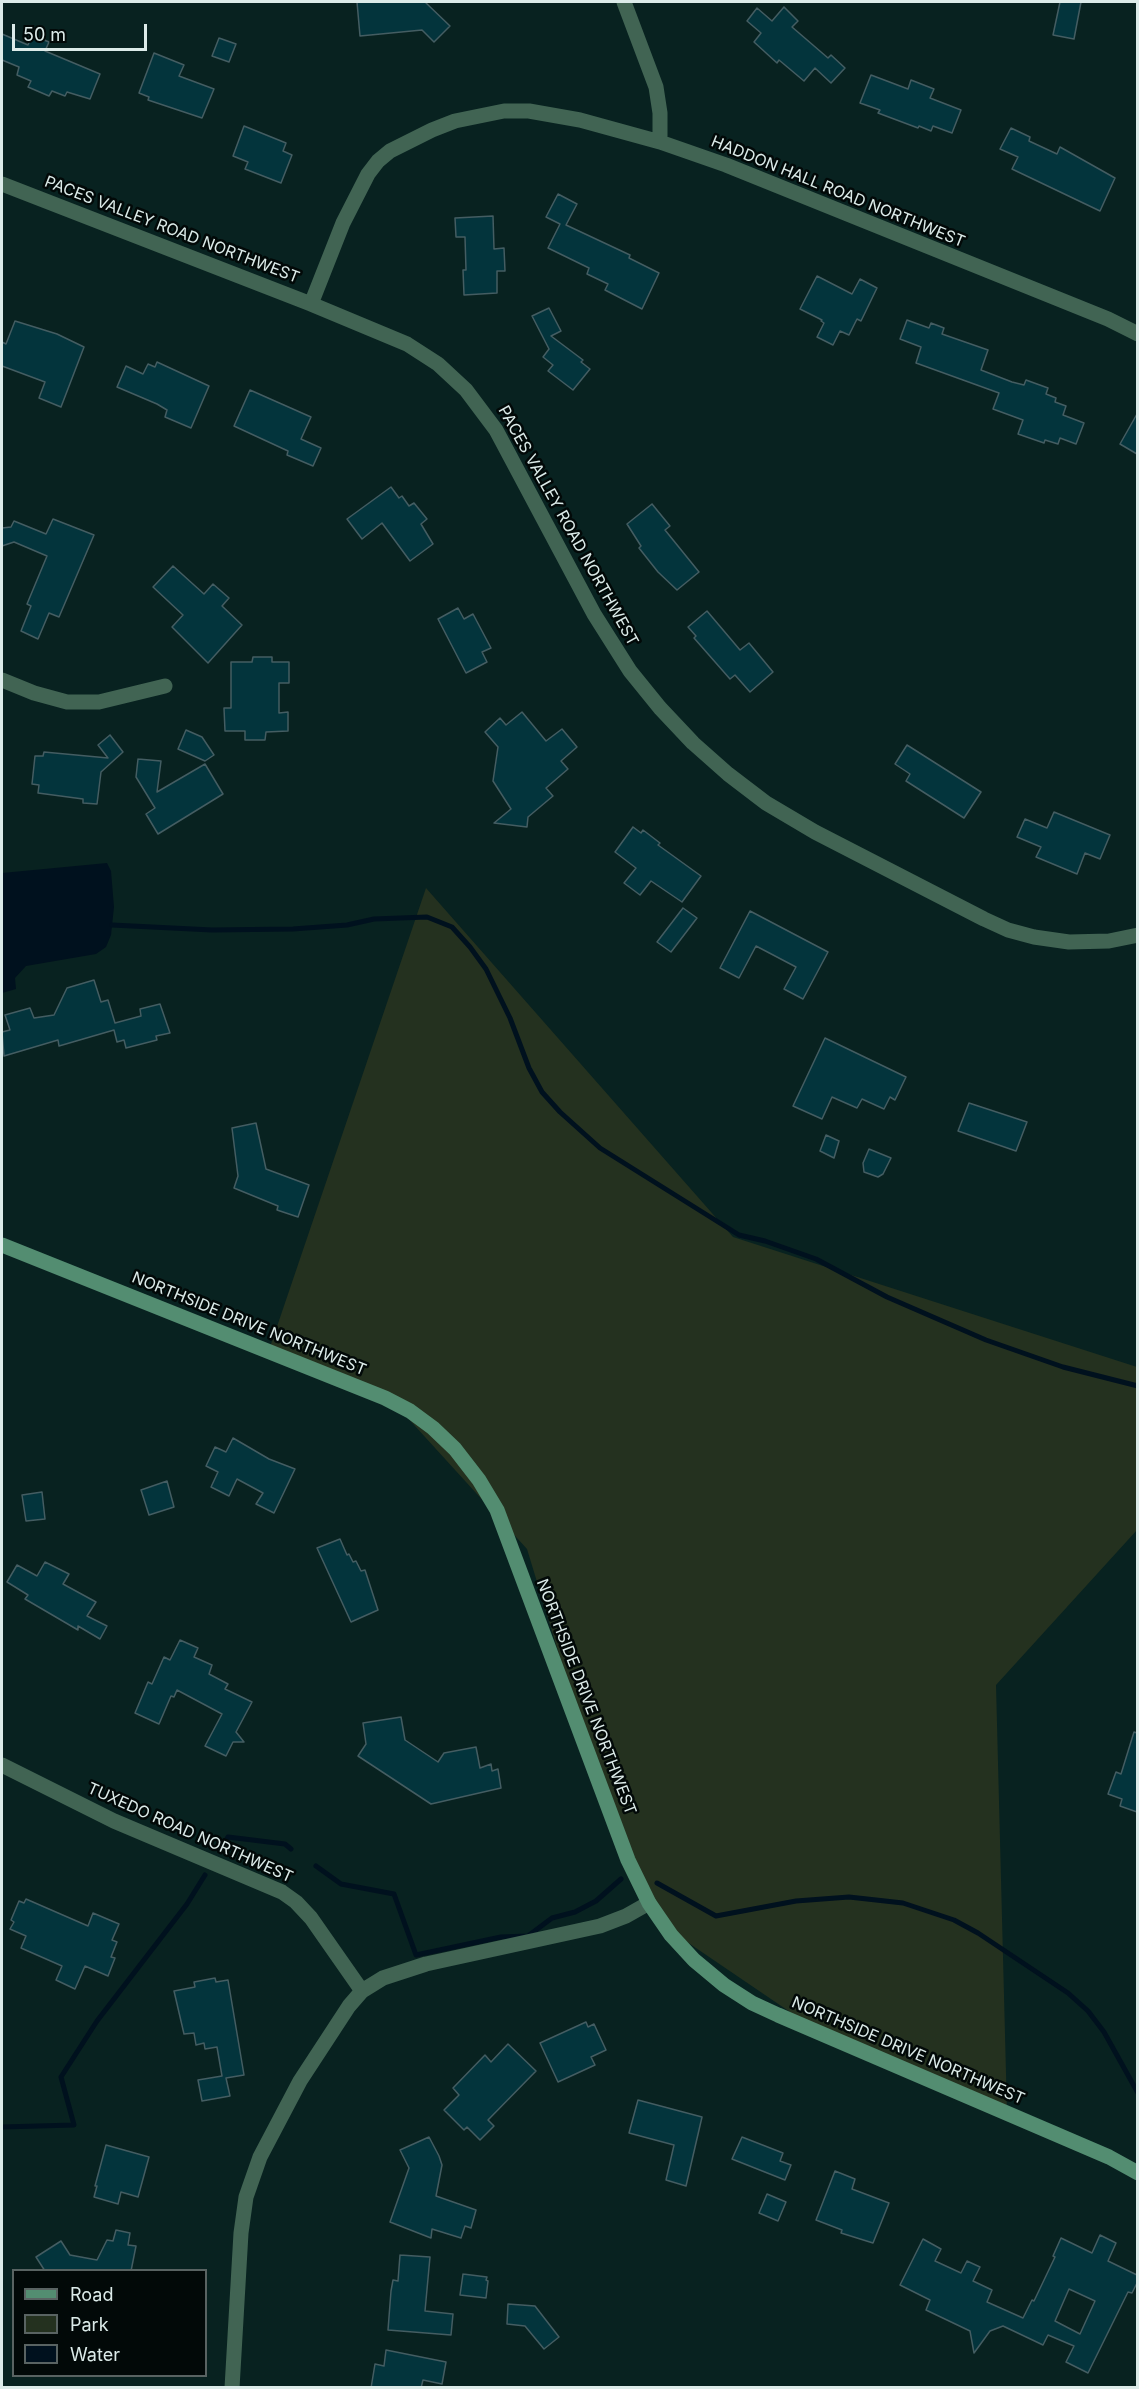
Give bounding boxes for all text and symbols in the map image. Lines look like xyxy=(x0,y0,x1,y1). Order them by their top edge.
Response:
scale bar xyxy=(15,12,150,50)
text: 50 m xyxy=(23,24,66,45)
street label: HADDON HALL ROAD NORTHWEST xyxy=(708,132,968,252)
street label: PACES VALLEY ROAD NORTHWEST xyxy=(42,172,302,288)
street label: PACES VALLEY ROAD NORTHWEST xyxy=(494,403,642,649)
street label: NORTHSIDE DRIVE NORTHWEST xyxy=(129,1268,369,1380)
street label: NORTHSIDE DRIVE NORTHWEST xyxy=(532,1576,640,1818)
street label: TUXEDO ROAD NORTHWEST xyxy=(84,1779,296,1887)
street label: NORTHSIDE DRIVE NORTHWEST xyxy=(789,1993,1027,2109)
legend xyxy=(12,2269,207,2377)
text: Road xyxy=(70,2284,113,2305)
text: Park xyxy=(70,2314,109,2335)
text: Water xyxy=(70,2344,120,2365)

